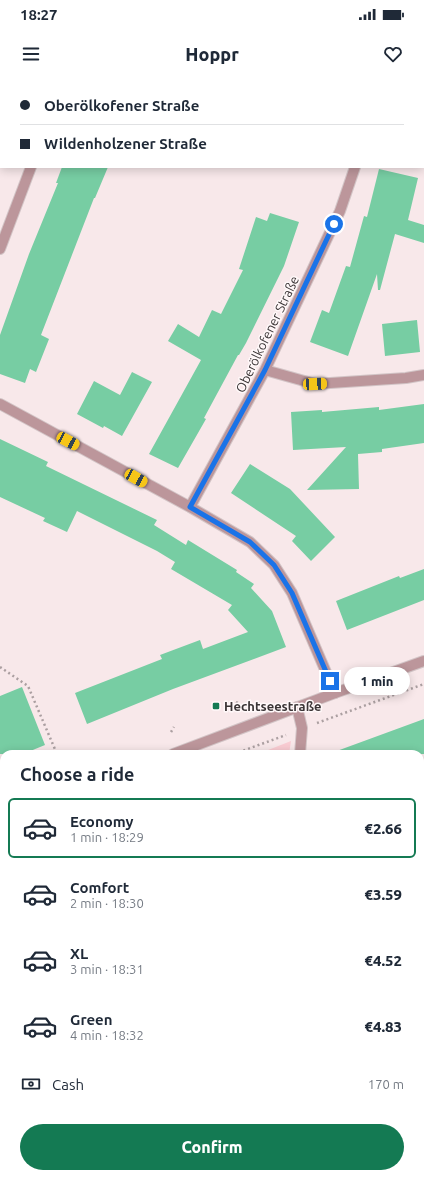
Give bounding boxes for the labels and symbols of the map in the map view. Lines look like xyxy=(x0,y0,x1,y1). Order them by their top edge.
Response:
route start xyxy=(325,215,343,233)
street label: Oberölkofener Straße xyxy=(233,273,301,395)
car xyxy=(303,377,327,391)
car xyxy=(55,430,81,452)
car xyxy=(123,467,149,489)
callout: 1 min xyxy=(344,667,410,695)
route end xyxy=(321,672,339,690)
place label: Hechtseestraße xyxy=(224,699,322,713)
marker: Hechtseestraße xyxy=(211,701,221,711)

